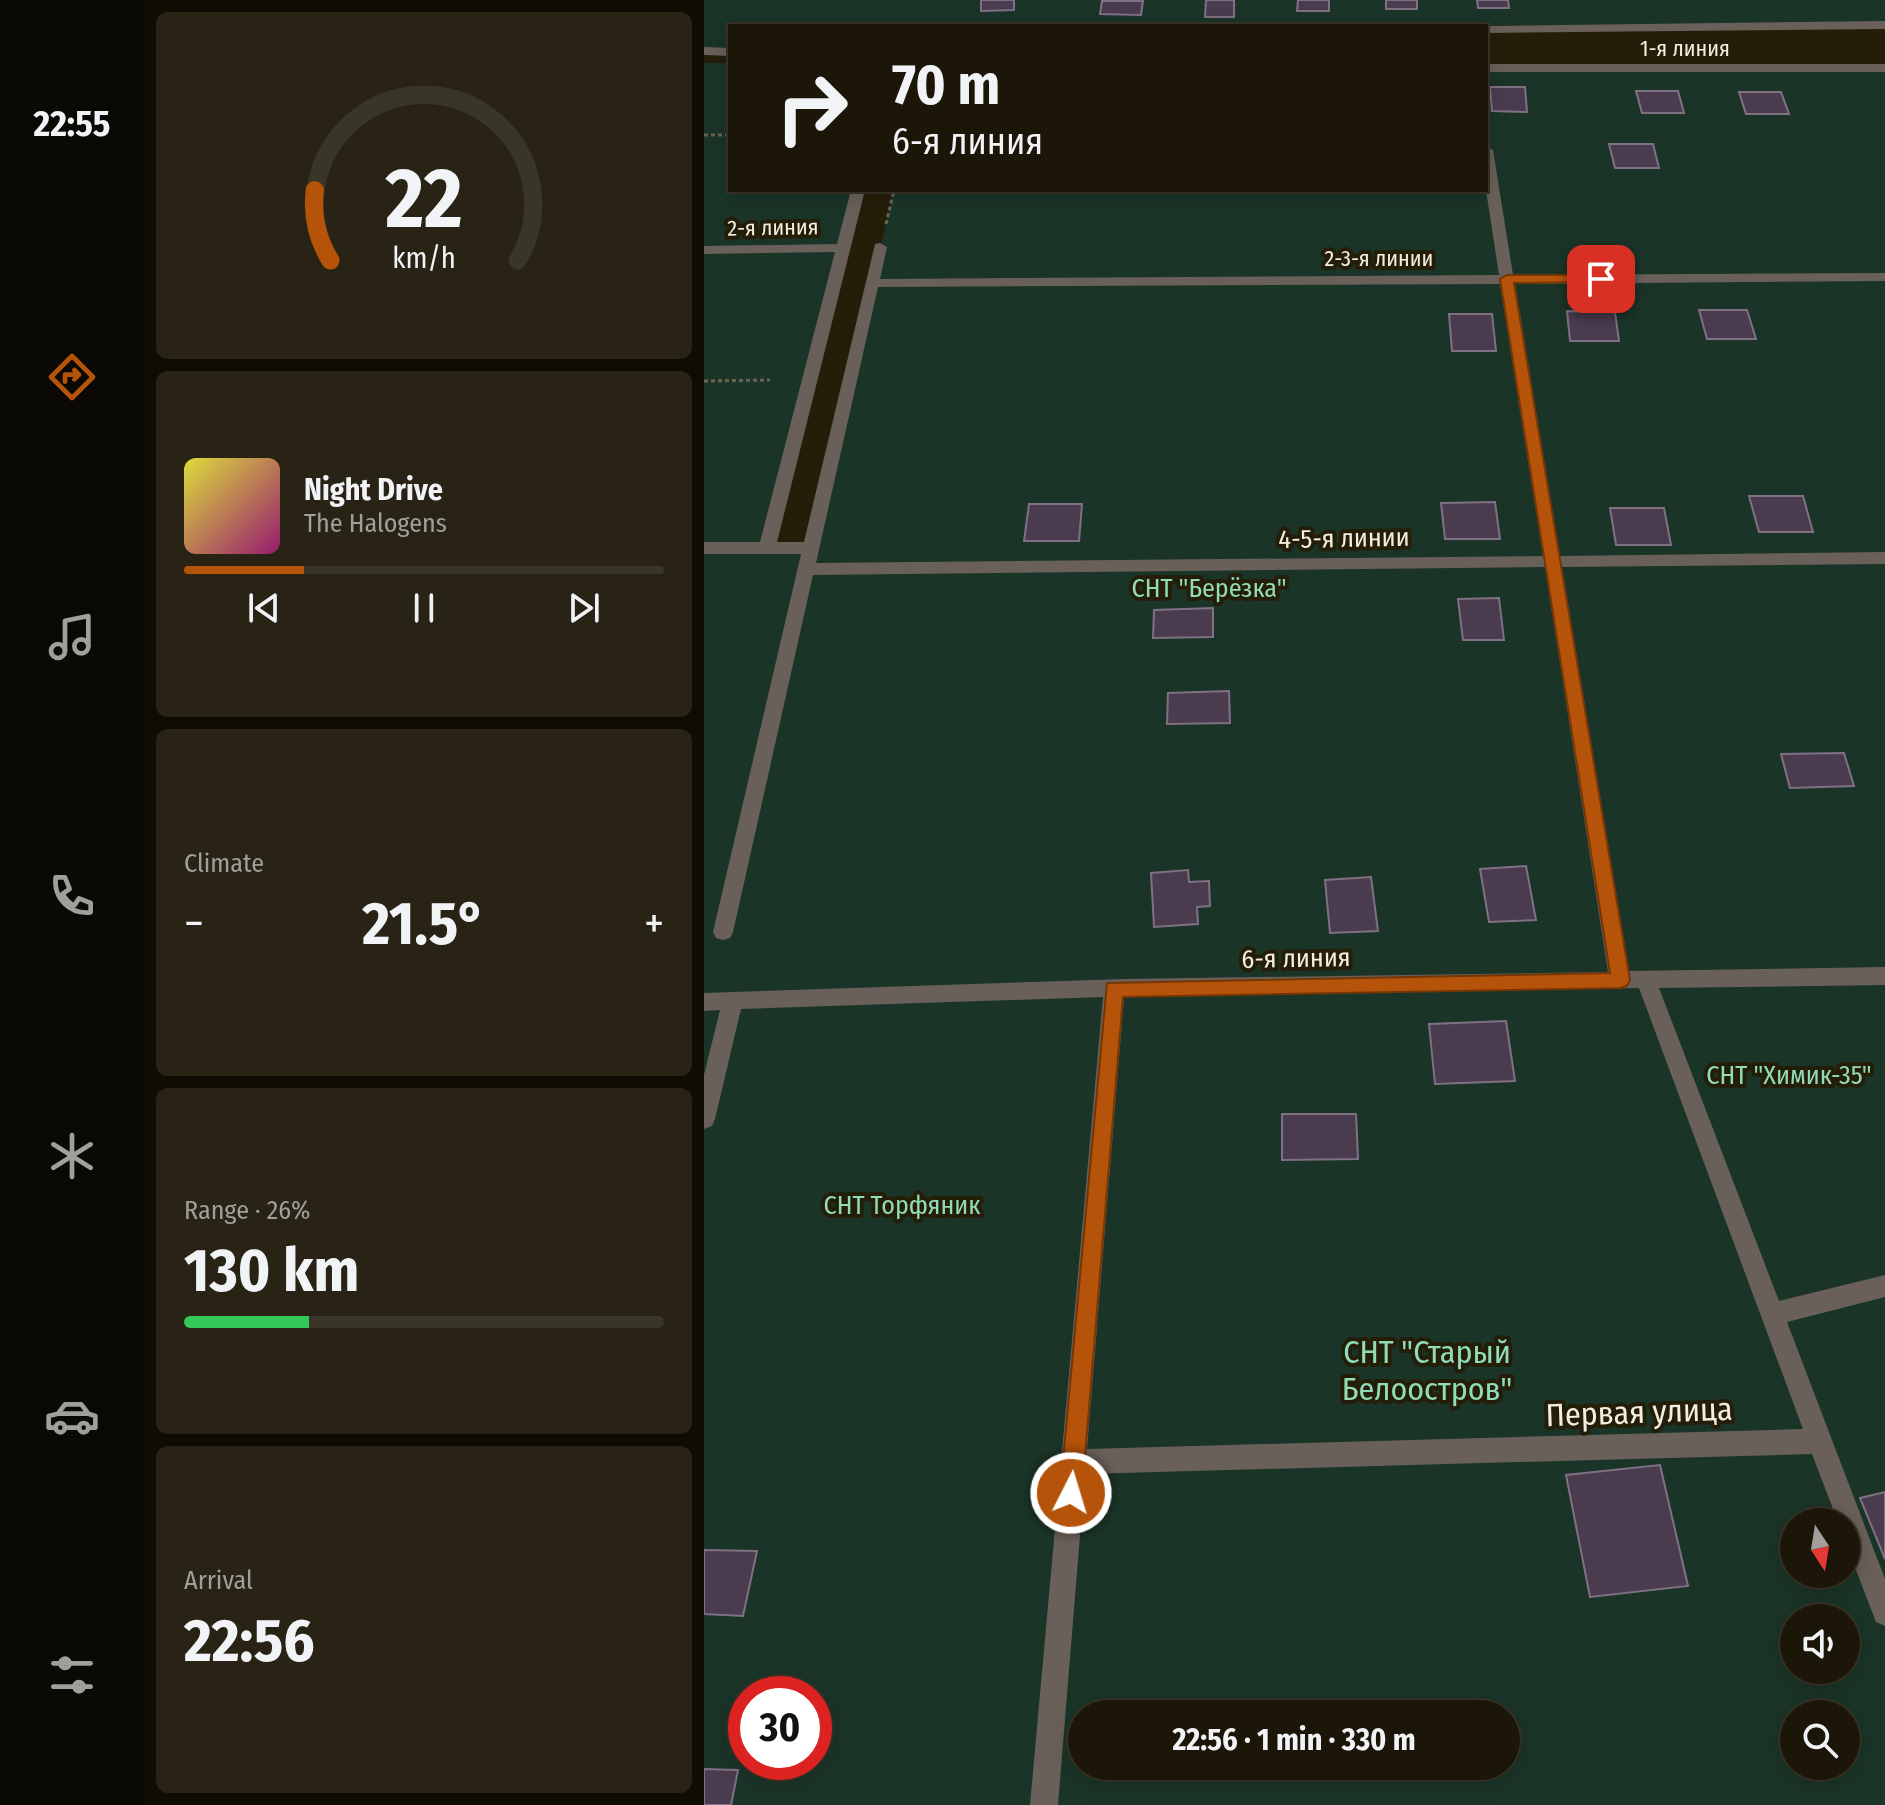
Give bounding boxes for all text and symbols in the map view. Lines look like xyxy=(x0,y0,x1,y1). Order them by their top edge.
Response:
street label: 1-я линия xyxy=(1640,35,1730,62)
text: 70 m xyxy=(892,52,1000,119)
icon: right xyxy=(760,56,864,160)
text: 22:55 xyxy=(33,102,111,146)
text: 6-я линия xyxy=(892,120,1043,164)
text: 22 xyxy=(384,149,463,249)
street label: 2-я линия xyxy=(727,213,819,242)
text: km/h xyxy=(392,241,456,276)
street label: 2-3-я линии xyxy=(1325,245,1433,272)
pin xyxy=(1567,245,1635,313)
icon: arrive xyxy=(1579,257,1623,301)
icon: directions xyxy=(44,349,100,405)
text: Night Drive xyxy=(304,472,443,508)
text: The Halogens xyxy=(304,508,447,539)
street label: 4-5-я линии xyxy=(1278,522,1410,555)
park label: СНТ "Берёзка" xyxy=(1131,573,1287,604)
icon: previous xyxy=(242,586,286,630)
icon: pause xyxy=(402,586,446,630)
icon: next xyxy=(562,586,606,630)
icon: music xyxy=(44,609,100,665)
text: Climate xyxy=(184,848,264,879)
icon: phone xyxy=(44,868,100,924)
text: 21.5° xyxy=(362,888,486,960)
text: − xyxy=(184,897,204,950)
text: + xyxy=(644,897,664,950)
street label: 6-я линия xyxy=(1241,942,1351,975)
park label: СНТ "Химик-35" xyxy=(1706,1060,1872,1091)
icon: climate xyxy=(44,1128,100,1184)
park label: СНТ Торфяник xyxy=(824,1190,981,1221)
text: Range · 26% xyxy=(184,1195,311,1226)
text: 130 km xyxy=(184,1235,359,1307)
park label: СНТ "Старый Белоостров" xyxy=(1342,1333,1512,1408)
icon: car xyxy=(44,1388,100,1444)
street label: Первая улица xyxy=(1545,1390,1733,1434)
position arrow xyxy=(1029,1451,1113,1535)
north arrow xyxy=(1780,1508,1860,1588)
map controls xyxy=(1780,1508,1860,1780)
text: Arrival xyxy=(184,1565,253,1596)
button: sound xyxy=(1780,1604,1860,1684)
text: 22:56 xyxy=(184,1605,315,1677)
icon: filters xyxy=(44,1647,100,1703)
speed limit sign: 30 xyxy=(728,1676,832,1780)
button: search xyxy=(1780,1700,1860,1780)
text: 22:56 · 1 min · 330 m xyxy=(1172,1722,1416,1758)

